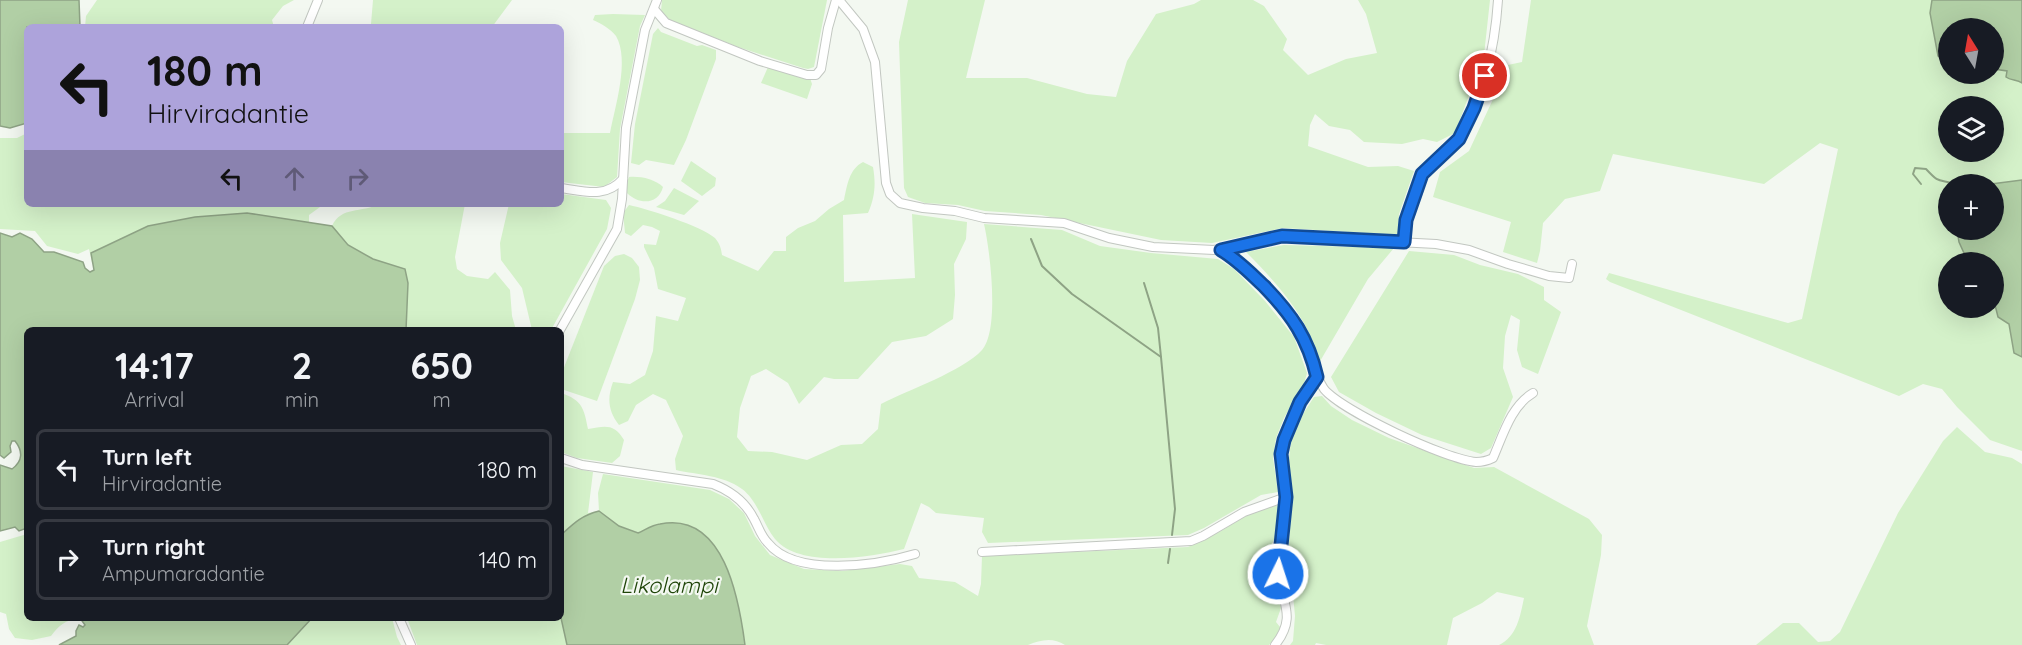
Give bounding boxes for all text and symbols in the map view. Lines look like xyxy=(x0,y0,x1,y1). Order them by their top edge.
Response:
north arrow xyxy=(1938,18,2004,84)
map controls xyxy=(1938,18,2004,318)
text: 180 m xyxy=(147,44,263,97)
icon: left xyxy=(48,48,126,126)
pin xyxy=(1459,50,1510,101)
icon: arrive xyxy=(1468,59,1501,92)
text: Hirviradantie xyxy=(147,96,309,130)
button: layers xyxy=(1938,96,2004,162)
icon: left xyxy=(215,162,248,195)
icon: ahead xyxy=(278,162,311,195)
icon: right xyxy=(341,162,374,195)
button: + xyxy=(1938,174,2004,240)
button: − xyxy=(1938,252,2004,318)
text: 14:17 xyxy=(115,343,194,388)
text: 2 xyxy=(292,343,312,388)
text: 650 xyxy=(410,343,473,388)
text: Arrival xyxy=(125,387,184,412)
text: min xyxy=(285,387,319,412)
text: m xyxy=(432,387,451,412)
text: Turn left xyxy=(102,443,192,471)
icon: left xyxy=(51,453,84,486)
text: 180 m xyxy=(478,456,537,484)
text: Hirviradantie xyxy=(102,471,222,496)
text: Turn right xyxy=(102,533,206,561)
position arrow xyxy=(1246,542,1310,606)
icon: right xyxy=(51,543,84,576)
text: 140 m xyxy=(478,546,537,574)
text: Ampumaradantie xyxy=(102,561,265,586)
water label: Likolampi xyxy=(620,571,720,599)

